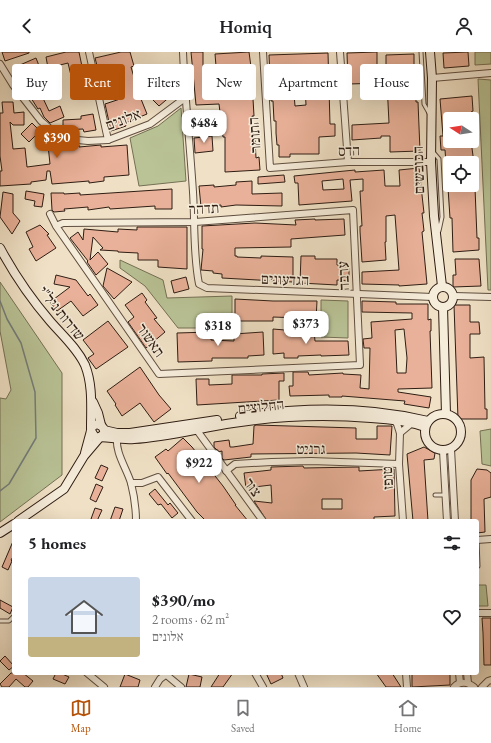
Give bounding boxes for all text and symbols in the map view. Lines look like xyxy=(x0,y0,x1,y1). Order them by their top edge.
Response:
icon: back xyxy=(16,15,38,37)
text: Homiq xyxy=(219,15,272,38)
icon: person xyxy=(453,15,475,37)
chip: Buy xyxy=(12,64,62,100)
chip: Rent xyxy=(70,64,125,100)
chip: Filters xyxy=(133,64,194,100)
chip: New xyxy=(202,64,256,100)
chip: Apartment xyxy=(264,64,352,100)
chip: House xyxy=(360,64,423,100)
street label: אלונים xyxy=(103,104,143,134)
pin: $484 xyxy=(180,110,228,144)
north arrow xyxy=(443,112,479,148)
map controls xyxy=(443,112,479,192)
text: $484 xyxy=(191,114,217,131)
street label: התומר xyxy=(243,116,265,154)
pin: $390 xyxy=(33,125,81,159)
text: $390 xyxy=(44,129,70,146)
street label: הדס xyxy=(338,140,360,160)
street label: הכובשים xyxy=(408,146,428,194)
button: locate xyxy=(443,156,479,192)
street label: תדהר xyxy=(188,198,220,218)
street label: ערבה xyxy=(333,261,353,291)
street label: הגדעונים xyxy=(261,269,309,289)
street label: שדרות ניל"י xyxy=(34,282,90,344)
pin: $373 xyxy=(282,311,330,345)
pin: $318 xyxy=(194,313,242,347)
text: $373 xyxy=(293,315,319,332)
text: $318 xyxy=(205,317,231,334)
street label: תאשור xyxy=(133,319,169,361)
street label: החלוצים xyxy=(237,394,285,418)
street label: גרניט xyxy=(296,439,326,458)
pin: $922 xyxy=(175,450,223,484)
text: $922 xyxy=(186,454,212,471)
street label: טופז xyxy=(377,466,397,490)
street label: צור xyxy=(240,474,266,500)
text: 5 homes xyxy=(28,532,86,554)
icon: filters xyxy=(441,532,463,554)
text: $390/mo xyxy=(152,589,215,611)
icon: home xyxy=(60,593,108,641)
icon: heart xyxy=(441,606,463,628)
text: 2 rooms · 62 m² xyxy=(152,611,229,628)
text: אלונים xyxy=(152,628,184,645)
tab: Map xyxy=(70,697,92,735)
tab: Saved xyxy=(231,697,255,735)
tab: Home xyxy=(394,697,421,735)

